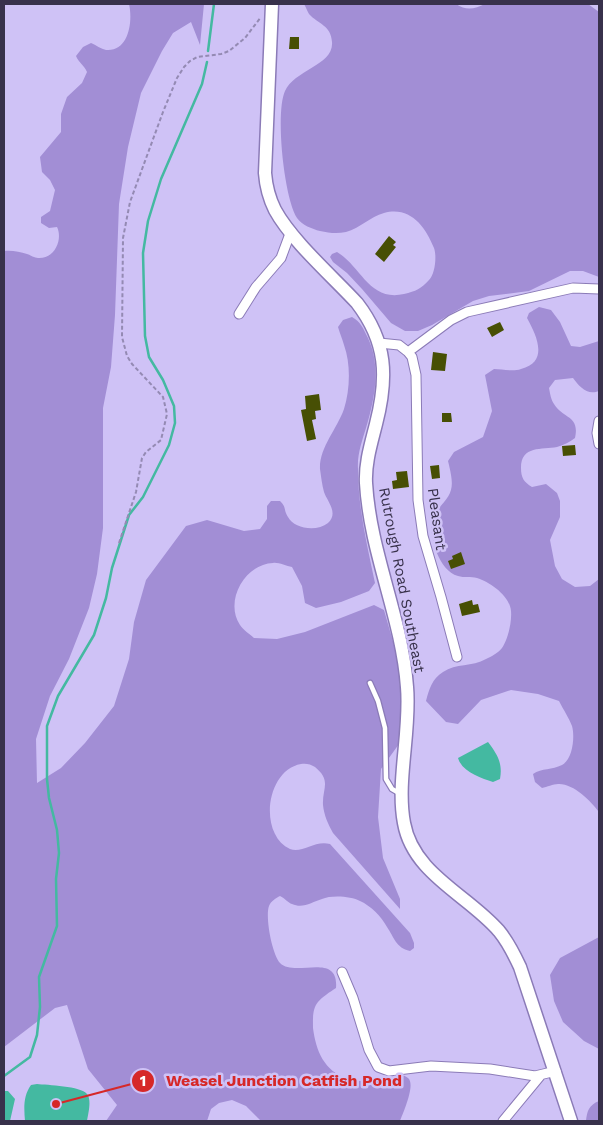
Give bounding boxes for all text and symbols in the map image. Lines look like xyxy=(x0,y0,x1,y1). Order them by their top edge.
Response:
street label: Rutrough Road Southeast xyxy=(375,486,429,675)
street label: Pleasant xyxy=(424,487,450,552)
callout: Weasel Junction Catfish Pond xyxy=(130,1065,412,1096)
text: Weasel Junction Catfish Pond xyxy=(166,1071,402,1090)
text: 1 xyxy=(140,1072,146,1090)

